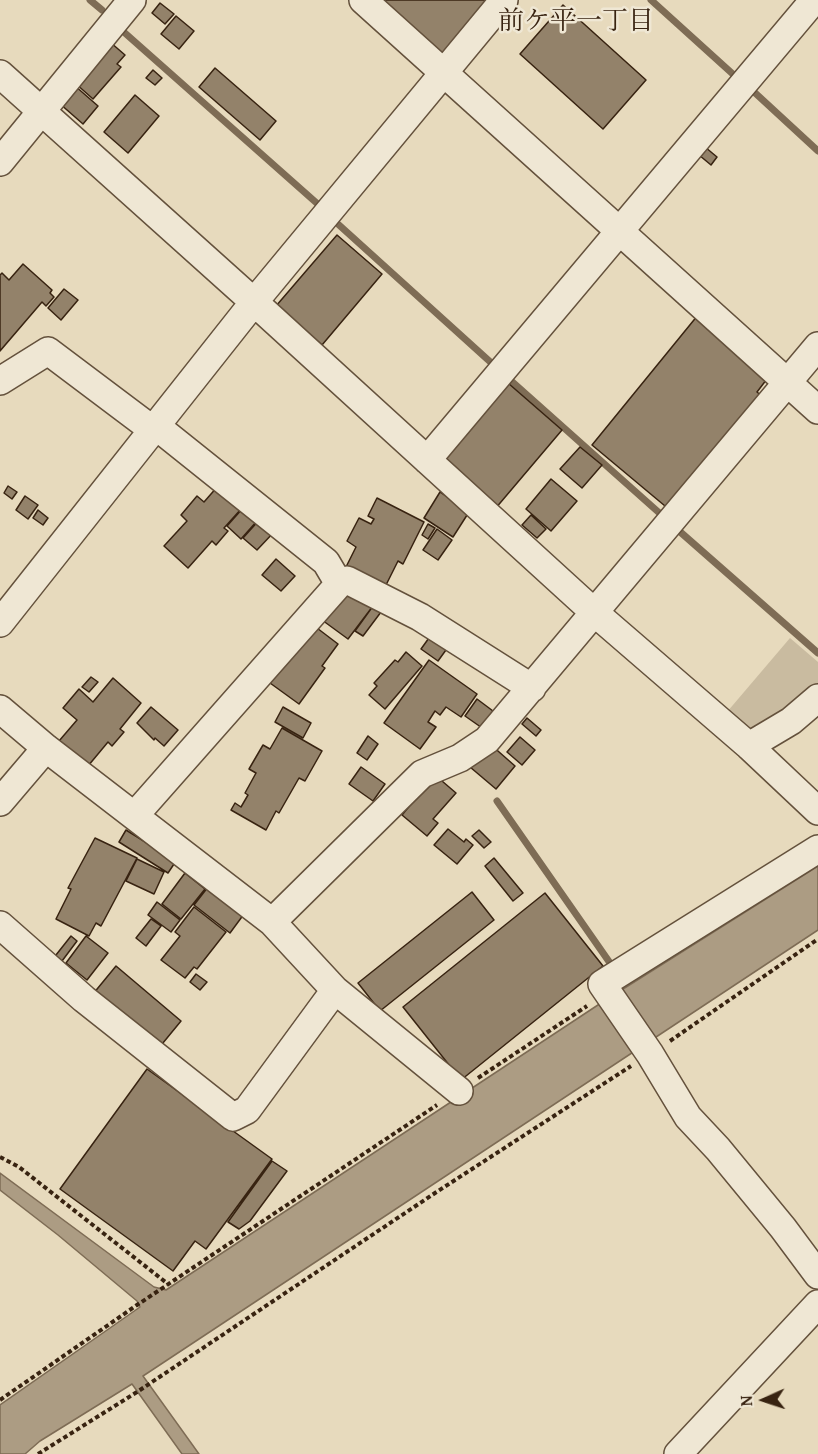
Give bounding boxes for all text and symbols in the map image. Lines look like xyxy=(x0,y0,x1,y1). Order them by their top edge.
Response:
district label: 前ケ平一丁目 xyxy=(498,6,654,38)
north arrow xyxy=(734,1370,794,1430)
text: N xyxy=(734,1395,758,1407)

